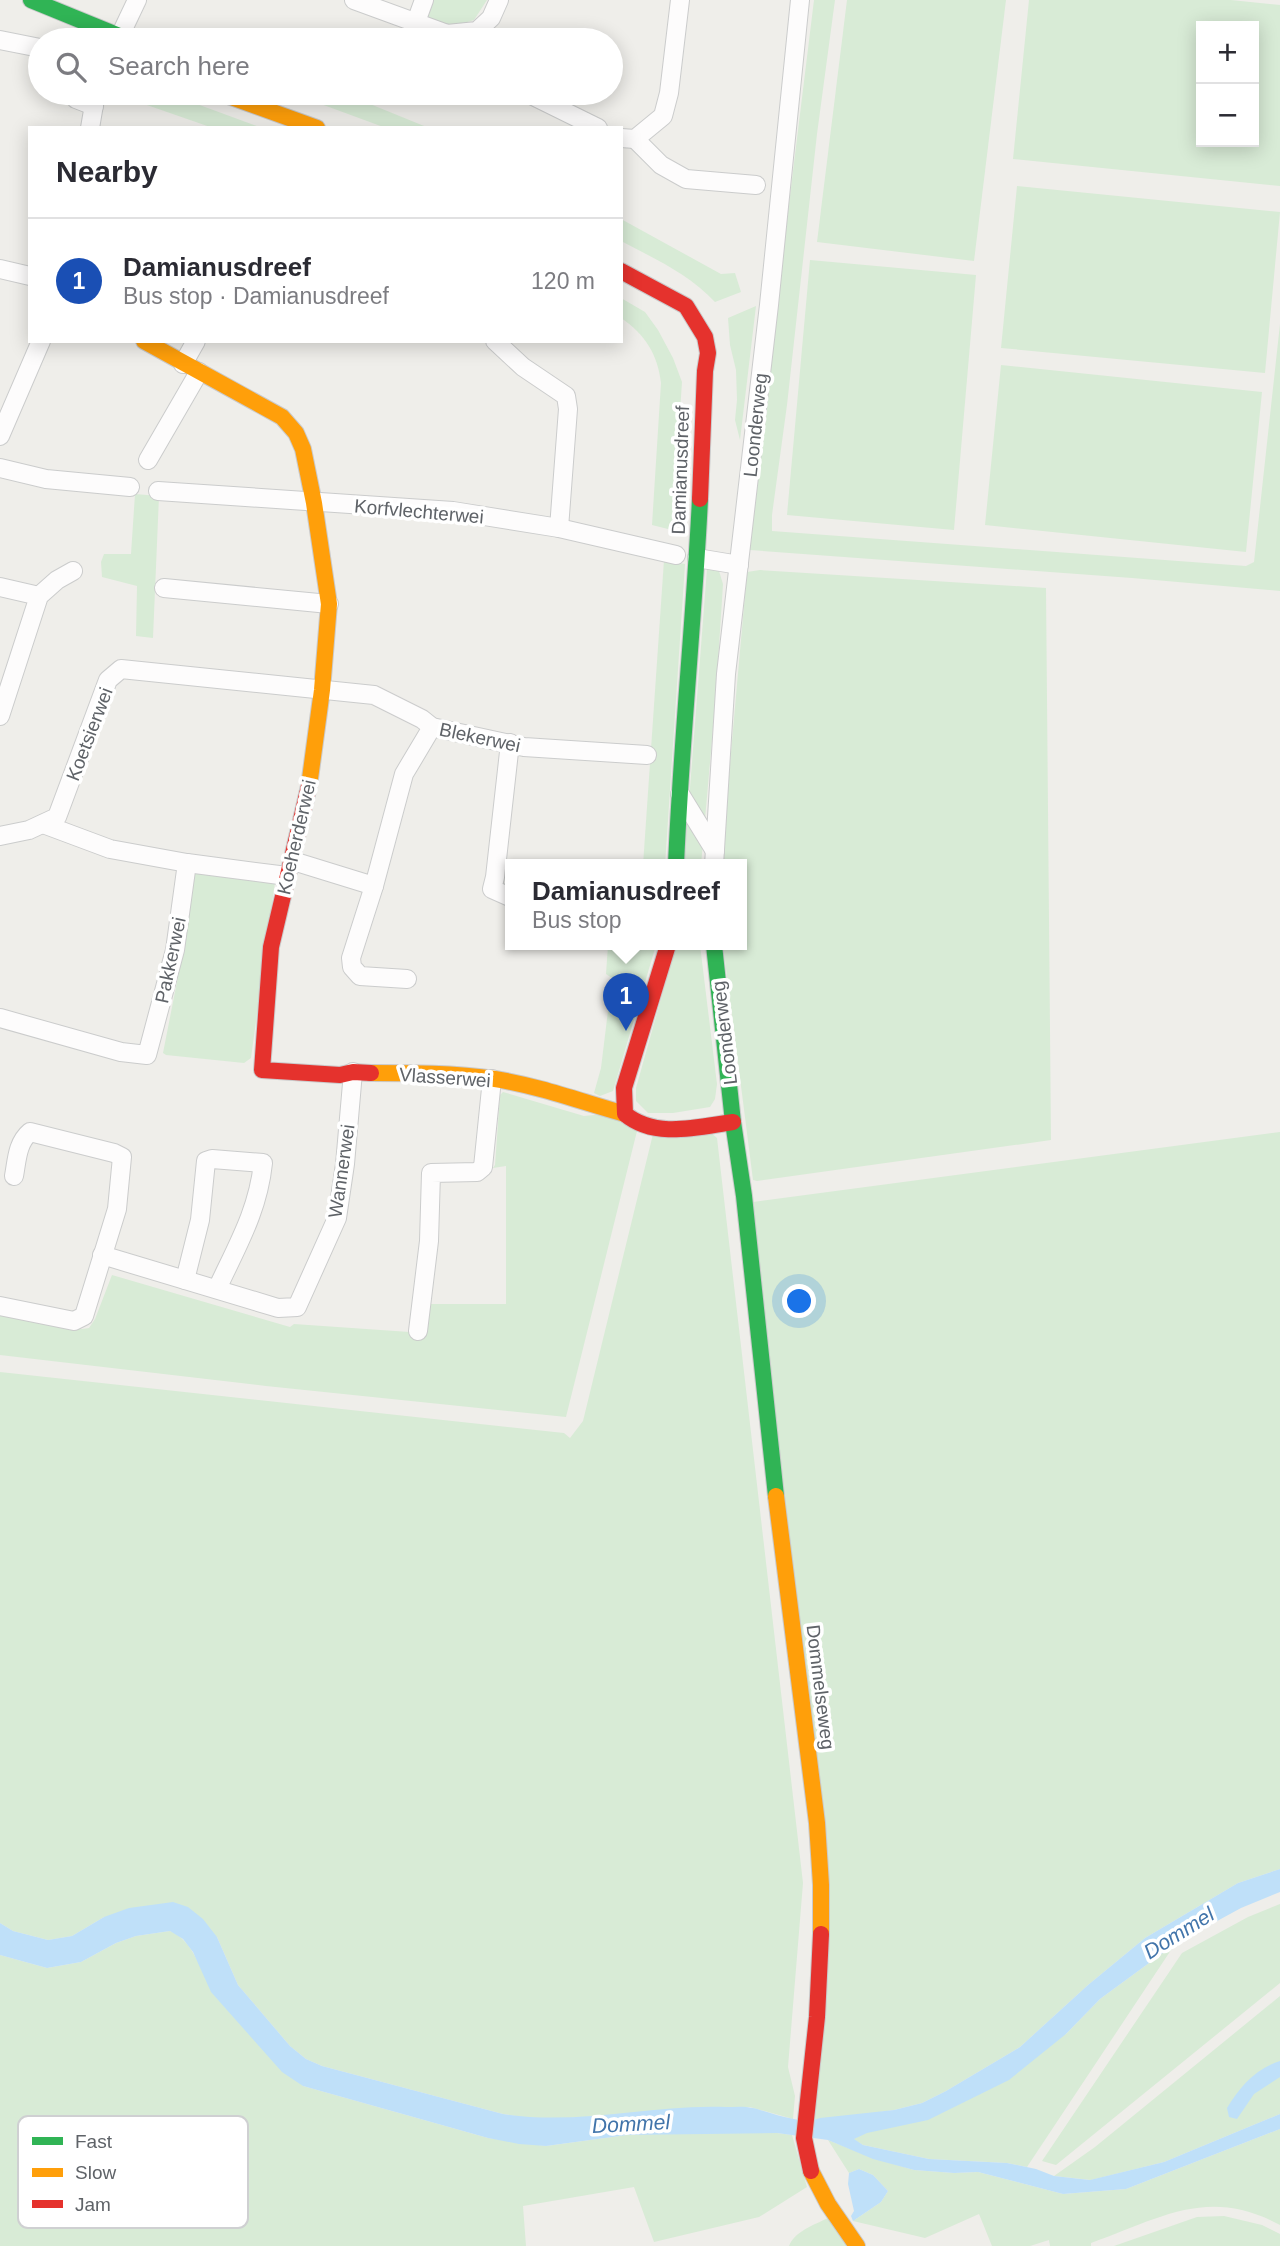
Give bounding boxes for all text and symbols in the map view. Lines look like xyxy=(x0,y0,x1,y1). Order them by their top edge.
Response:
map controls xyxy=(1196,21,1259,147)
button: + xyxy=(1196,21,1259,84)
search box xyxy=(28,28,623,105)
icon: search xyxy=(52,48,90,86)
text: Search here xyxy=(108,51,250,81)
button: − xyxy=(1196,84,1259,147)
text: Nearby xyxy=(56,155,158,188)
text: Damianusdreef xyxy=(123,252,311,282)
text: 1 xyxy=(73,268,85,294)
text: 120 m xyxy=(531,268,595,294)
text: Bus stop · Damianusdreef xyxy=(123,283,389,309)
street label: Loonderweg xyxy=(740,372,771,478)
street label: Damianusdreef xyxy=(668,405,693,535)
street label: Korfvlechterwei xyxy=(353,495,485,528)
street label: Koetsierwei xyxy=(62,685,117,784)
street label: Blekerwei xyxy=(437,719,522,756)
street label: Koeherderwei xyxy=(273,778,320,897)
popup xyxy=(505,859,747,950)
text: Damianusdreef xyxy=(532,876,720,906)
text: Bus stop xyxy=(532,907,622,933)
street label: Pakkerwei xyxy=(151,915,190,1005)
pin: 1 xyxy=(603,973,649,1031)
street label: Loonderweg xyxy=(708,980,741,1086)
street label: Vlasserwei xyxy=(398,1064,492,1091)
street label: Wannerwei xyxy=(325,1123,358,1219)
your location xyxy=(782,1284,816,1318)
street label: Dommelseweg xyxy=(802,1623,839,1751)
water label: Dommel xyxy=(1139,1901,1219,1963)
water label: Dommel xyxy=(591,2110,672,2137)
legend xyxy=(18,2116,248,2228)
text: Fast xyxy=(75,2131,113,2152)
text: Slow xyxy=(75,2162,116,2183)
text: Jam xyxy=(75,2194,111,2215)

